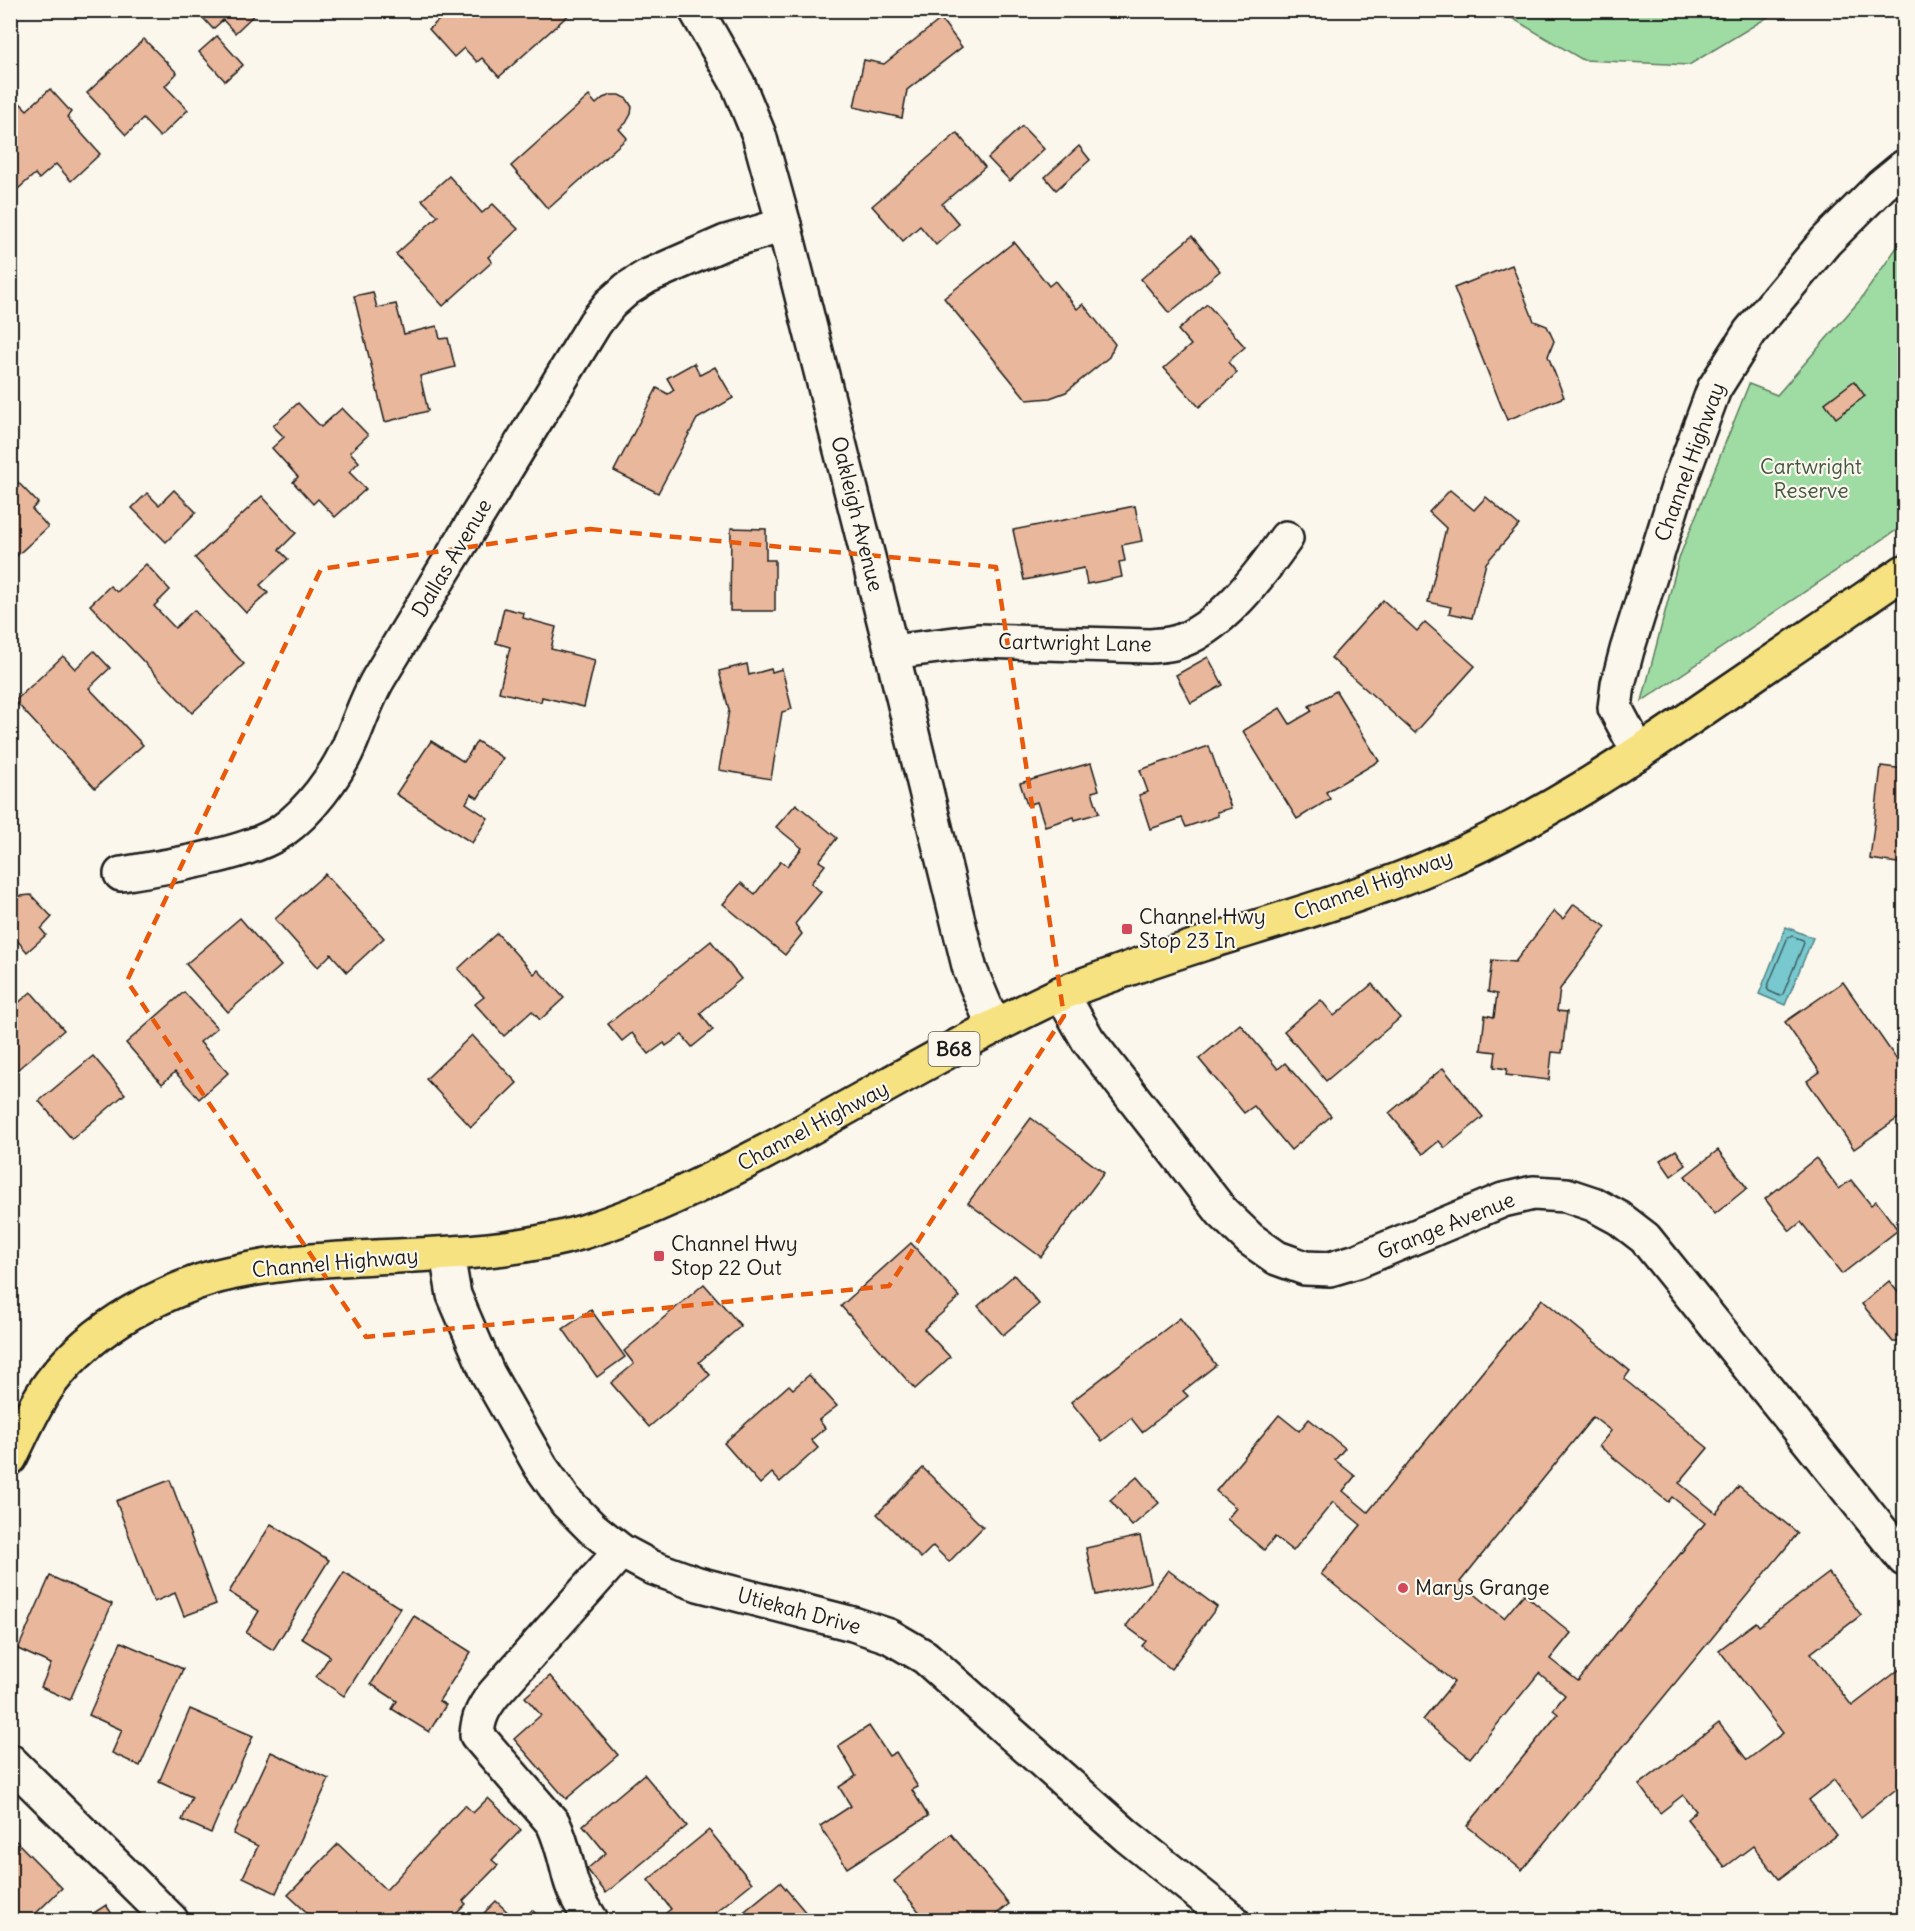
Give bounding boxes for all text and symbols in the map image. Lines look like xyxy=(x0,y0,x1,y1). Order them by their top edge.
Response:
street label: Channel Highway xyxy=(1648,379,1731,545)
street label: Oakleigh Avenue xyxy=(825,434,890,594)
park label: Cartwright Reserve xyxy=(1760,453,1862,504)
street label: Dallas Avenue xyxy=(406,494,497,622)
street label: Cartwright Lane xyxy=(998,628,1152,657)
street label: Channel Highway xyxy=(1290,843,1456,926)
place label: Channel Hwy Stop 23 In xyxy=(1139,903,1266,954)
marker: Channel Hwy Stop 23 In xyxy=(1120,922,1134,936)
road number: B68 xyxy=(928,1032,980,1066)
street label: Channel Highway xyxy=(733,1074,893,1177)
street label: Grange Avenue xyxy=(1373,1186,1519,1265)
place label: Channel Hwy Stop 22 Out xyxy=(671,1230,798,1281)
street label: Channel Highway xyxy=(251,1242,419,1283)
marker: Channel Hwy Stop 22 Out xyxy=(652,1249,666,1263)
place label: Marys Grange xyxy=(1415,1574,1550,1601)
street label: Utiekah Drive xyxy=(734,1581,864,1640)
marker: Marys Grange xyxy=(1396,1581,1410,1595)

